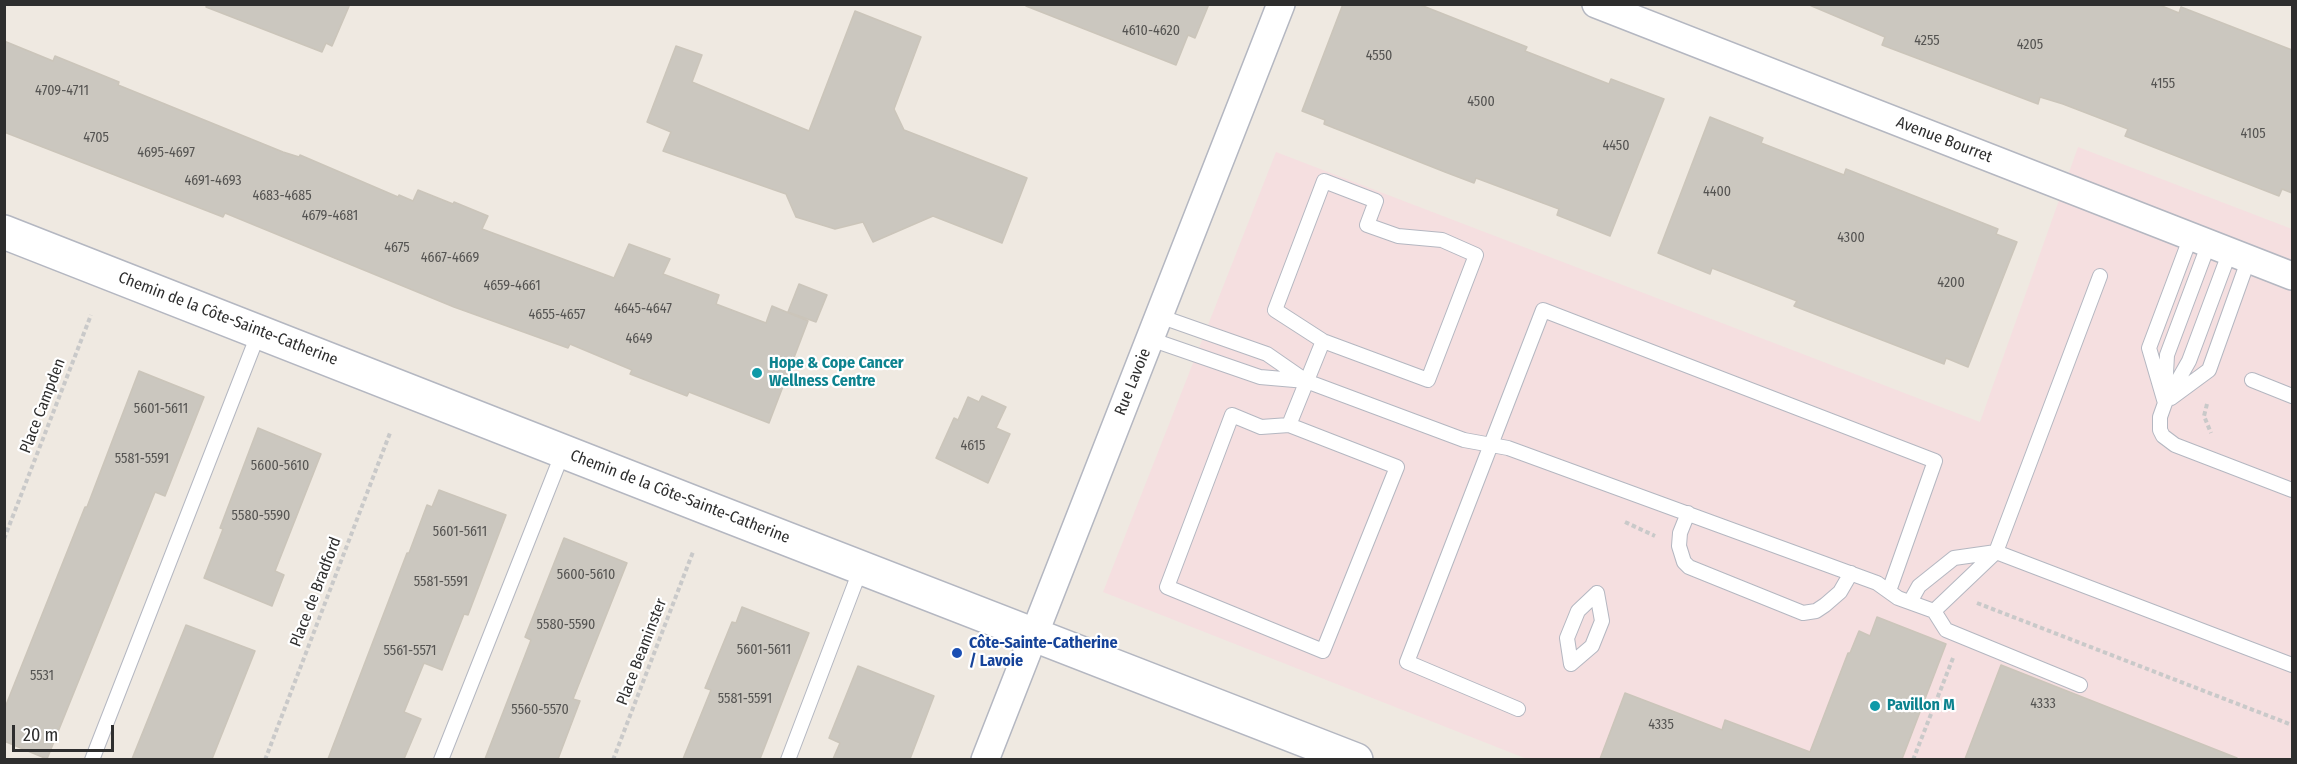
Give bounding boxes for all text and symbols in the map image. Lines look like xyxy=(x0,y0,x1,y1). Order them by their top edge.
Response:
house number: 4610-4620 xyxy=(1122,23,1180,39)
house number: 4255 xyxy=(1914,33,1940,49)
house number: 4205 xyxy=(2017,37,2043,53)
house number: 4550 xyxy=(1366,48,1392,64)
house number: 4155 xyxy=(2151,76,2175,92)
house number: 4709-4711 xyxy=(35,83,89,99)
house number: 4500 xyxy=(1467,94,1495,110)
street label: Avenue Bourret xyxy=(1893,113,1995,167)
house number: 4105 xyxy=(2240,126,2266,142)
house number: 4705 xyxy=(83,130,109,146)
house number: 4450 xyxy=(1602,138,1630,154)
house number: 4695-4697 xyxy=(137,145,195,161)
house number: 4691-4693 xyxy=(185,173,241,189)
house number: 4400 xyxy=(1703,184,1731,200)
house number: 4683-4685 xyxy=(252,188,312,204)
house number: 4679-4681 xyxy=(302,208,358,224)
house number: 4300 xyxy=(1837,230,1865,246)
house number: 4675 xyxy=(384,240,410,256)
house number: 4667-4669 xyxy=(421,250,479,266)
street label: Chemin de la Côte-Sainte-Catherine xyxy=(116,268,340,370)
house number: 4200 xyxy=(1937,275,1965,291)
house number: 4659-4661 xyxy=(483,278,541,294)
house number: 4645-4647 xyxy=(614,301,672,317)
house number: 4655-4657 xyxy=(529,307,585,323)
house number: 4649 xyxy=(625,331,653,347)
street label: Rue Lavoie xyxy=(1111,346,1155,418)
place label: Hope & Cope Cancer Wellness Centre xyxy=(769,354,904,392)
street label: Place Campden xyxy=(16,356,70,456)
marker: Hope & Cope Cancer Wellness Centre xyxy=(750,366,764,380)
house number: 5601-5611 xyxy=(134,401,188,417)
house number: 4615 xyxy=(961,438,985,454)
street label: Chemin de la Côte-Sainte-Catherine xyxy=(568,446,792,548)
house number: 5581-5591 xyxy=(115,451,169,467)
house number: 5600-5610 xyxy=(251,458,309,474)
house number: 5580-5590 xyxy=(232,508,290,524)
house number: 5601-5611 xyxy=(433,524,487,540)
street label: Place de Bradford xyxy=(286,535,346,649)
house number: 5600-5610 xyxy=(557,567,615,583)
house number: 5581-5591 xyxy=(414,574,468,590)
street label: Place Beaminster xyxy=(613,596,671,708)
house number: 5580-5590 xyxy=(537,617,595,633)
place label: Côte-Sainte-Catherine / Lavoie xyxy=(969,634,1118,672)
house number: 5601-5611 xyxy=(737,642,791,658)
house number: 5561-5571 xyxy=(383,643,437,659)
marker: Côte-Sainte-Catherine / Lavoie xyxy=(950,646,964,660)
house number: 5531 xyxy=(30,668,54,684)
house number: 5581-5591 xyxy=(718,691,772,707)
place label: Pavillon M xyxy=(1887,696,1955,716)
house number: 4333 xyxy=(2030,696,2056,712)
marker: Pavillon M xyxy=(1868,699,1882,713)
house number: 5560-5570 xyxy=(511,702,569,718)
scale bar xyxy=(15,713,117,751)
house number: 4335 xyxy=(1648,717,1674,733)
text: 20 m xyxy=(23,724,58,746)

